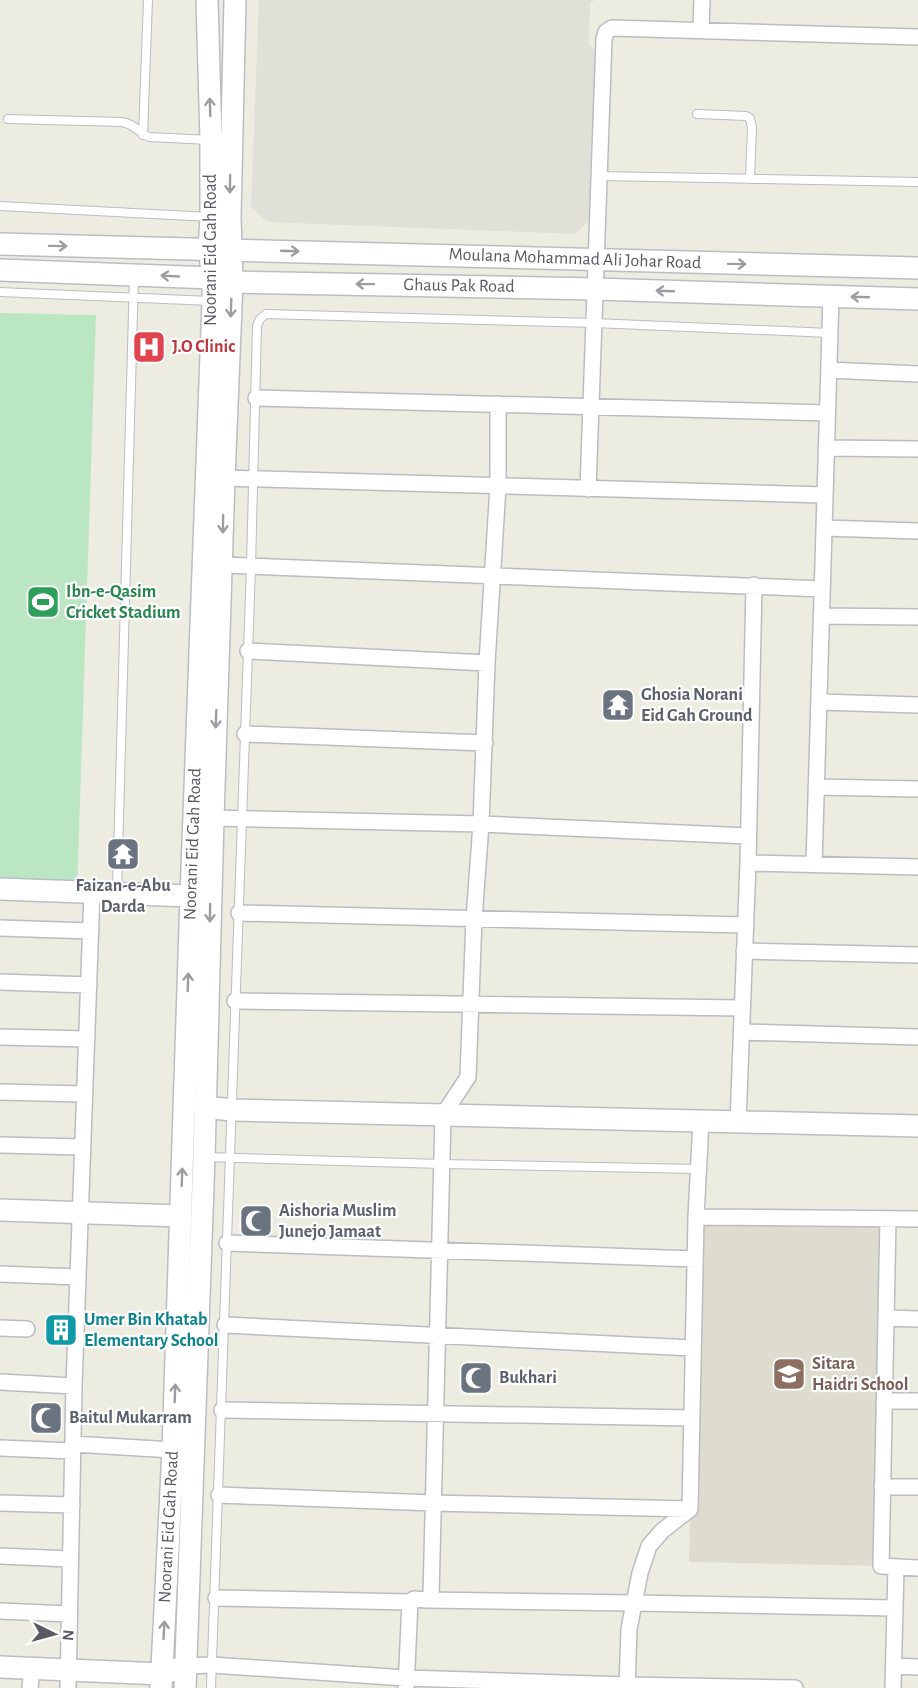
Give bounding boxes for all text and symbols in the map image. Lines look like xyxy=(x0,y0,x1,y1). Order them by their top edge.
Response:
one-way arrow xyxy=(205,98,216,118)
street label: Noorani Eid Gah Road xyxy=(202,174,220,326)
one-way arrow xyxy=(225,174,236,194)
one-way arrow xyxy=(48,240,68,251)
one-way arrow xyxy=(280,245,300,257)
street label: Moulana Mohammad Ali Johar Road xyxy=(448,246,702,272)
one-way arrow xyxy=(727,258,747,269)
one-way arrow xyxy=(161,271,181,282)
street label: Ghaus Pak Road xyxy=(403,276,515,296)
one-way arrow xyxy=(355,279,375,290)
one-way arrow xyxy=(655,285,675,297)
one-way arrow xyxy=(850,292,870,303)
one-way arrow xyxy=(225,297,237,317)
hospital icon: J.O Clinic xyxy=(131,329,167,365)
place label: J.O Clinic xyxy=(172,338,235,356)
one-way arrow xyxy=(217,513,228,533)
place label: Ibn-e-Qasim Cricket Stadium xyxy=(66,583,180,622)
sports icon: Ibn-e-Qasim Cricket Stadium xyxy=(25,584,61,620)
place label: Ghosia Norani Eid Gah Ground xyxy=(641,686,753,725)
temple icon: Ghosia Norani Eid Gah Ground xyxy=(600,687,636,723)
one-way arrow xyxy=(210,708,222,728)
street label: Noorani Eid Gah Road xyxy=(181,768,205,920)
temple icon: Faizan-e-Abu Darda xyxy=(105,836,141,872)
place label: Faizan-e-Abu Darda xyxy=(75,877,171,916)
one-way arrow xyxy=(204,903,216,923)
one-way arrow xyxy=(183,973,194,993)
one-way arrow xyxy=(176,1167,188,1187)
place label: Aishoria Muslim Junejo Jamaat xyxy=(279,1202,396,1241)
mosque icon: Aishoria Muslim Junejo Jamaat xyxy=(238,1203,274,1239)
place label: Umer Bin Khatab Elementary School xyxy=(84,1311,219,1350)
building icon: Umer Bin Khatab Elementary School xyxy=(43,1312,79,1348)
place label: Sitara Haidri School xyxy=(812,1355,908,1394)
school or university icon: Sitara Haidri School xyxy=(771,1356,807,1392)
mosque icon: Bukhari xyxy=(458,1360,494,1396)
place label: Bukhari xyxy=(499,1369,557,1387)
one-way arrow xyxy=(170,1383,181,1403)
mosque icon: Baitul Mukarram xyxy=(28,1400,64,1436)
place label: Baitul Mukarram xyxy=(69,1409,192,1427)
street label: Noorani Eid Gah Road xyxy=(156,1451,182,1603)
north arrow xyxy=(24,1604,84,1664)
one-way arrow xyxy=(159,1620,170,1640)
text: N xyxy=(59,1629,76,1641)

